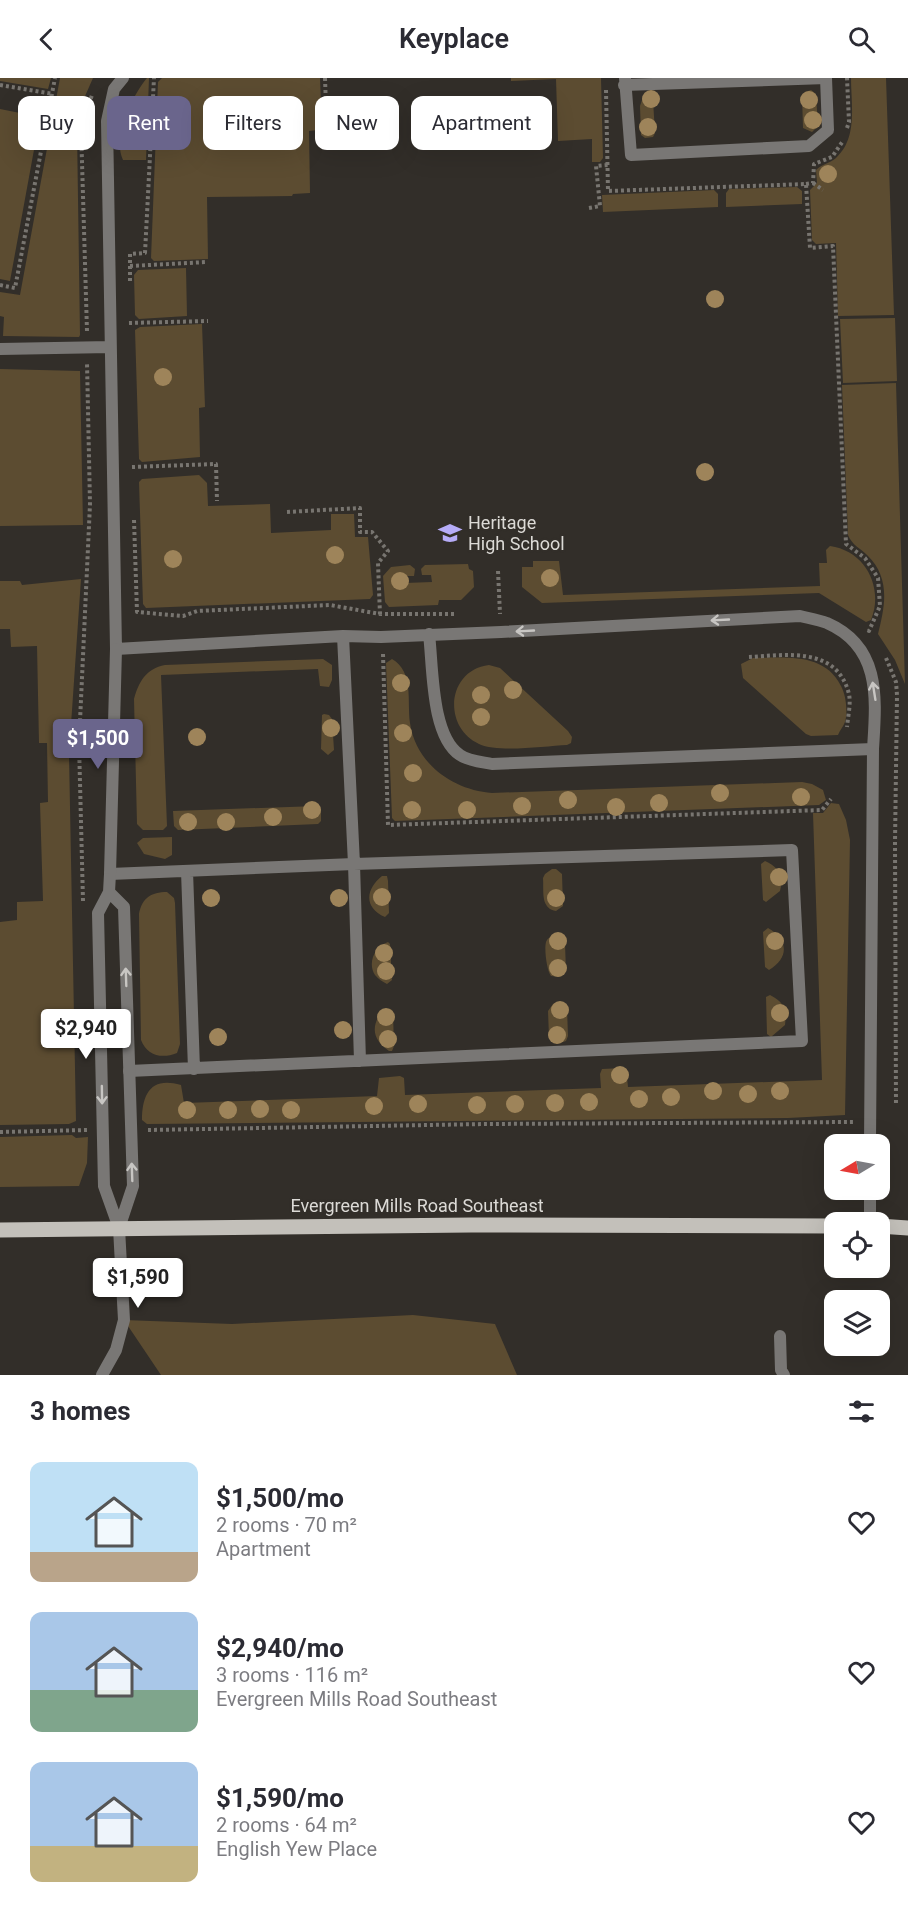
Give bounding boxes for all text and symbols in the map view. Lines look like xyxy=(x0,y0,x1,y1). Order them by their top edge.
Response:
icon: back xyxy=(30,23,63,56)
text: Keyplace xyxy=(399,23,509,55)
icon: search xyxy=(845,23,878,56)
chip: Buy xyxy=(18,96,95,150)
chip: Rent xyxy=(107,96,191,150)
chip: Filters xyxy=(203,96,303,150)
chip: New xyxy=(315,96,399,150)
chip: Apartment xyxy=(411,96,552,150)
place label: Heritage High School xyxy=(468,512,565,554)
school or university icon: Heritage High School xyxy=(437,520,463,546)
one-way arrow xyxy=(711,615,731,626)
one-way arrow xyxy=(516,626,536,637)
one-way arrow xyxy=(868,682,879,701)
pin: $1,500 xyxy=(49,719,147,770)
text: $1,500 xyxy=(67,726,129,750)
one-way arrow xyxy=(120,968,132,987)
pin: $2,940 xyxy=(37,1009,135,1060)
text: $2,940 xyxy=(55,1016,117,1040)
one-way arrow xyxy=(96,1085,108,1105)
north arrow xyxy=(824,1134,890,1200)
map controls xyxy=(824,1134,890,1356)
one-way arrow xyxy=(127,1162,138,1182)
street label: Evergreen Mills Road Southeast xyxy=(290,1195,544,1216)
button: locate xyxy=(824,1212,890,1278)
pin: $1,590 xyxy=(89,1258,187,1309)
text: $1,590 xyxy=(107,1265,169,1289)
button: layers xyxy=(824,1290,890,1356)
icon: filters xyxy=(845,1395,878,1428)
text: 3 homes xyxy=(30,1396,131,1426)
text: $1,500/mo xyxy=(216,1483,344,1513)
icon: home xyxy=(78,1486,150,1558)
icon: heart xyxy=(845,1506,878,1539)
text: 2 rooms · 70 m² xyxy=(216,1513,357,1537)
text: Apartment xyxy=(216,1537,311,1561)
text: $2,940/mo xyxy=(216,1633,344,1663)
icon: home xyxy=(78,1636,150,1708)
icon: heart xyxy=(845,1656,878,1689)
text: 3 rooms · 116 m² xyxy=(216,1663,368,1687)
text: Evergreen Mills Road Southeast xyxy=(216,1687,497,1711)
text: $1,590/mo xyxy=(216,1783,344,1813)
icon: home xyxy=(78,1786,150,1858)
icon: heart xyxy=(845,1806,878,1839)
text: 2 rooms · 64 m² xyxy=(216,1813,357,1837)
text: English Yew Place xyxy=(216,1837,377,1861)

